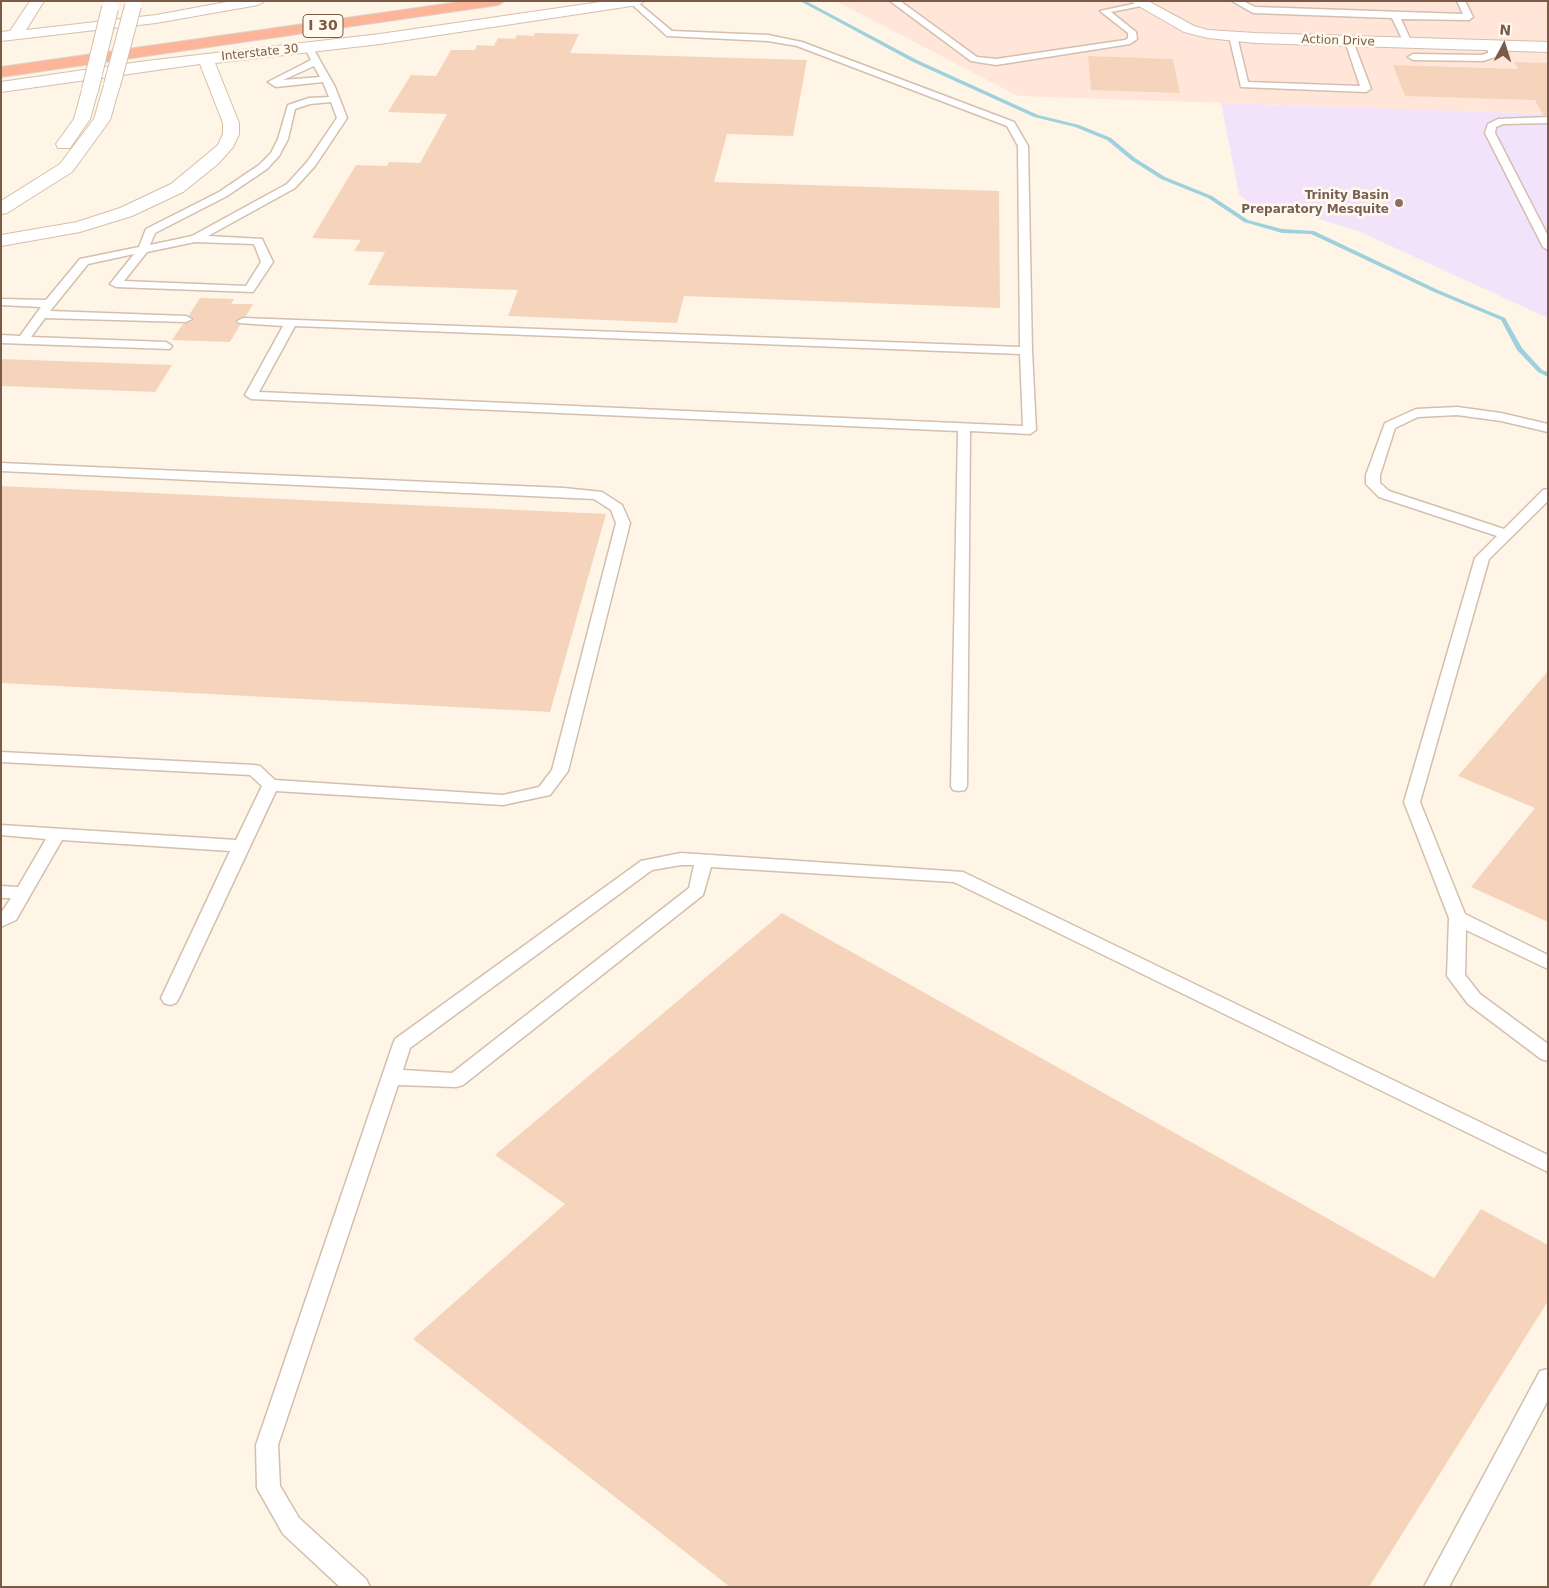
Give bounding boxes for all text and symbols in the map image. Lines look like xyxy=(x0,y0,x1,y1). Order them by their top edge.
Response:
road number: I 30 xyxy=(303,15,343,38)
north arrow xyxy=(1479,20,1529,70)
text: N xyxy=(1499,22,1512,39)
street label: Action Drive xyxy=(1301,33,1375,49)
street label: Interstate 30 xyxy=(221,42,299,64)
place label: Trinity Basin Preparatory Mesquite xyxy=(1241,189,1389,217)
marker: Trinity Basin Preparatory Mesquite xyxy=(1393,197,1405,209)

